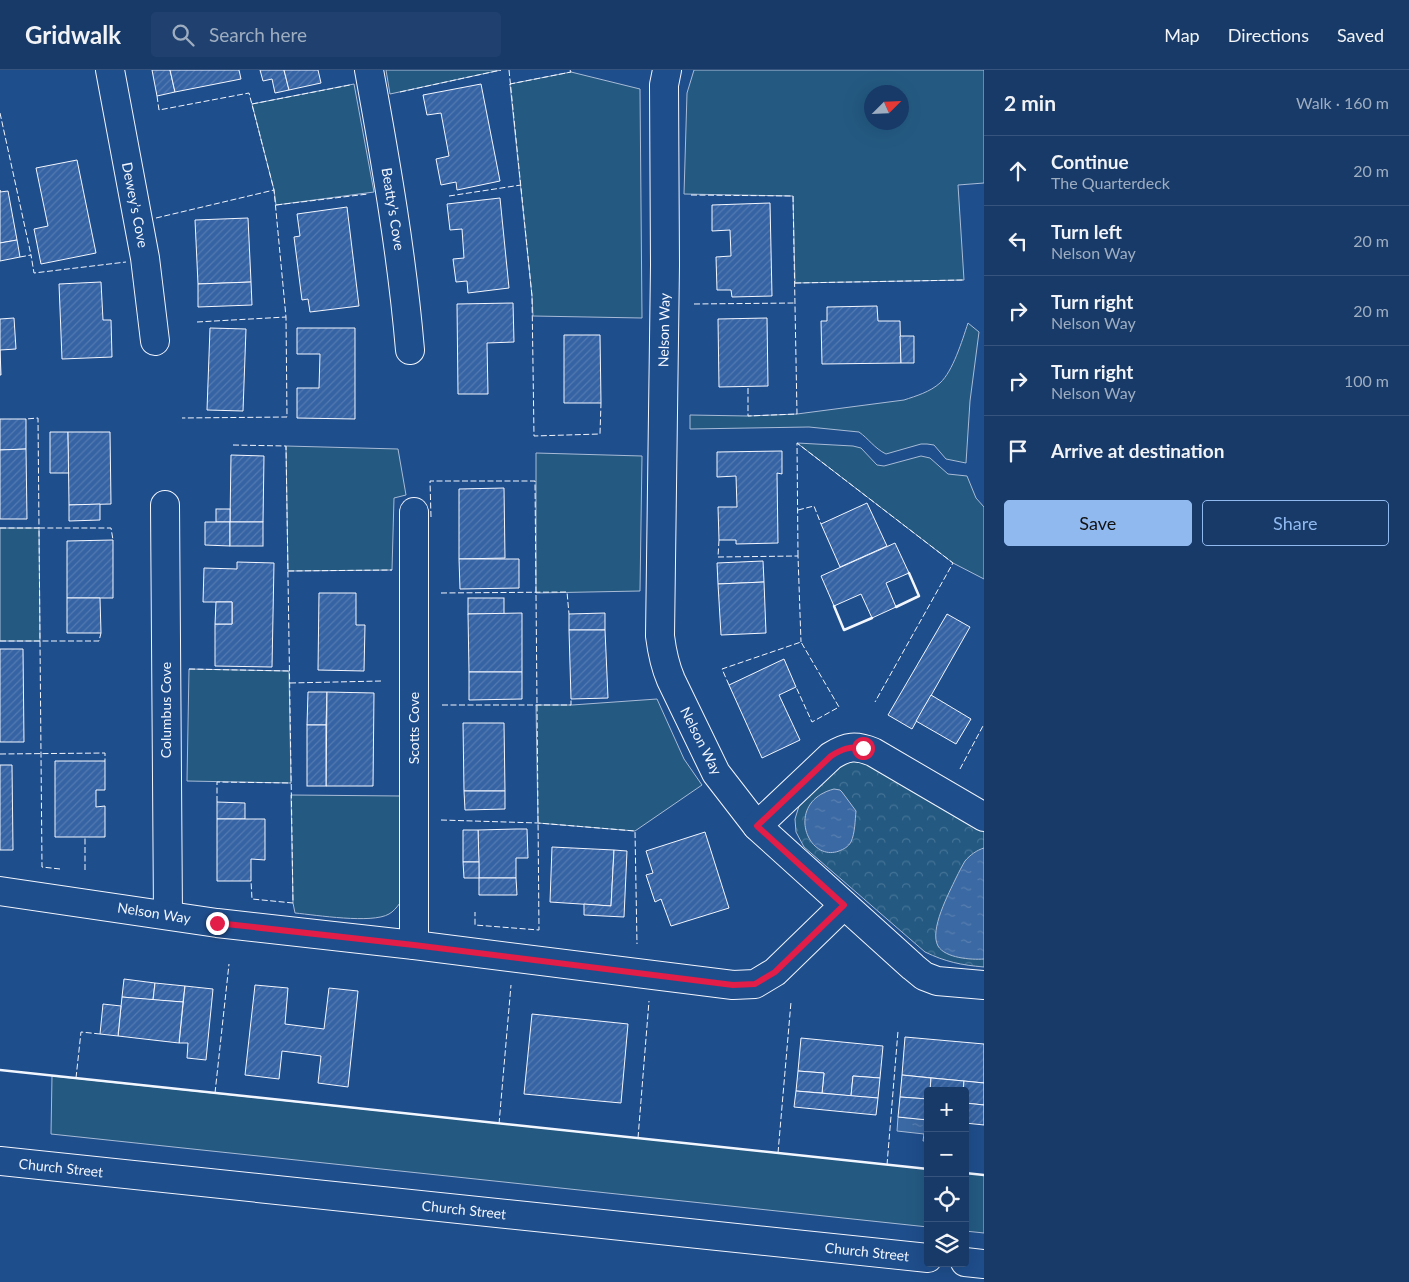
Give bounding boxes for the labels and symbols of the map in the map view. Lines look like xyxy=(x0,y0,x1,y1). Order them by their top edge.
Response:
north arrow xyxy=(864,85,909,130)
street label: Dewey’s Cove xyxy=(119,161,152,249)
street label: Beatty’s Cove xyxy=(379,166,408,252)
street label: Nelson Way xyxy=(654,292,673,367)
street label: Columbus Cove xyxy=(157,662,174,758)
street label: Scotts Cove xyxy=(405,692,422,764)
street label: Nelson Way xyxy=(677,704,726,778)
route start xyxy=(852,737,875,760)
street label: Nelson Way xyxy=(116,898,193,927)
route end xyxy=(206,912,229,935)
street label: Church Street xyxy=(18,1155,104,1180)
street label: Church Street xyxy=(421,1197,507,1222)
street label: Church Street xyxy=(824,1239,910,1264)

